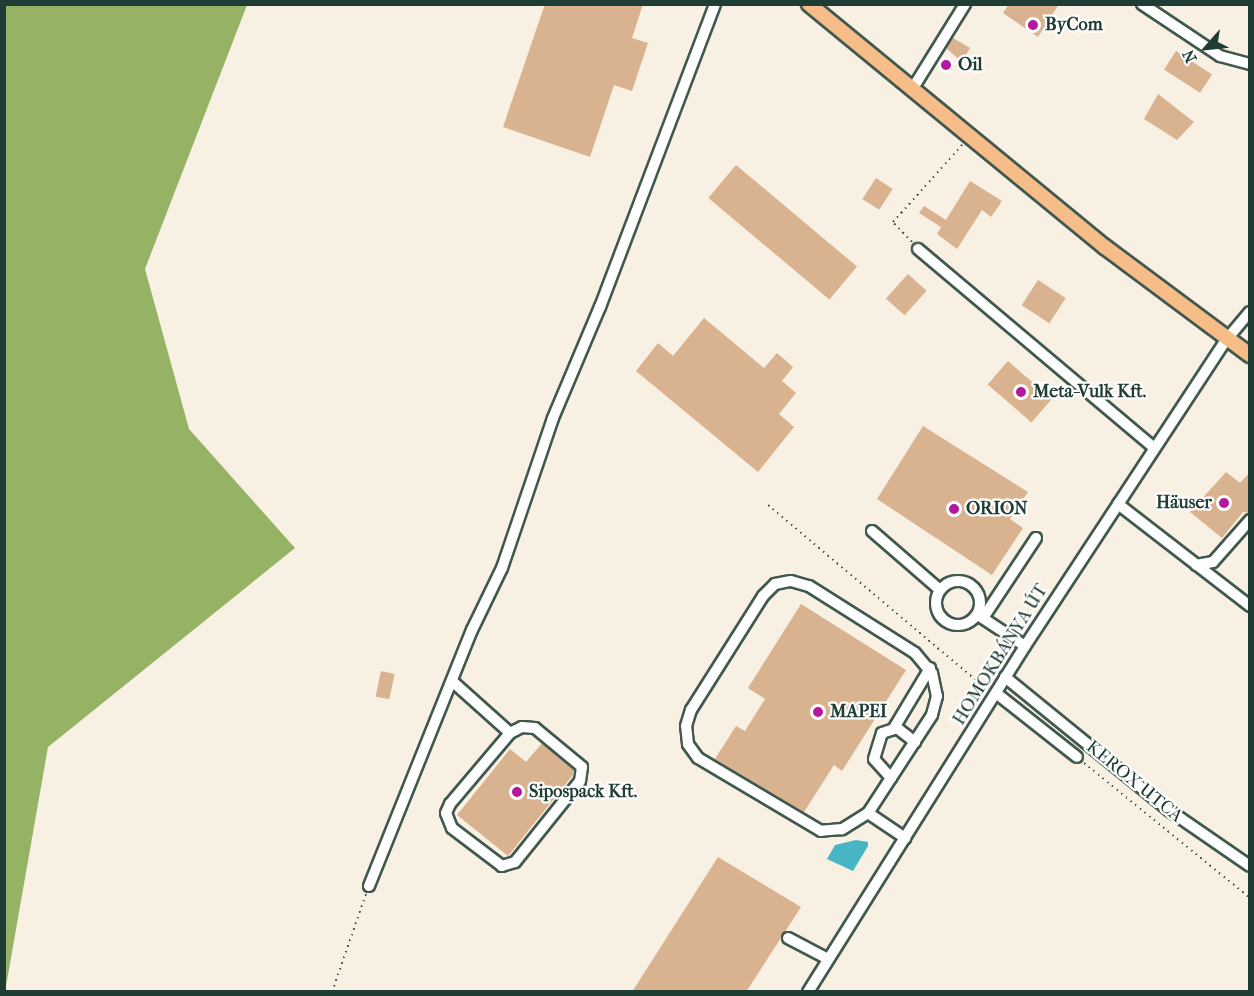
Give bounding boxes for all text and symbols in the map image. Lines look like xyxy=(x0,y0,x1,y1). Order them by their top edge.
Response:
place label: ByCom xyxy=(1045,14,1103,36)
marker: ByCom xyxy=(1026,18,1040,32)
north arrow xyxy=(1176,18,1236,78)
text: N xyxy=(1178,47,1201,66)
place label: Oil xyxy=(958,54,983,76)
marker: Oil xyxy=(939,58,953,72)
place label: Meta-Vulk Kft. xyxy=(1033,381,1146,403)
marker: Meta-Vulk Kft. xyxy=(1014,385,1028,399)
place label: Häuser xyxy=(1156,492,1212,514)
marker: Häuser xyxy=(1217,496,1231,510)
place label: ORION xyxy=(966,498,1028,520)
marker: ORION xyxy=(947,502,961,516)
street label: HOMOKBÁNYA ÚT xyxy=(949,581,1053,729)
place label: MAPEI xyxy=(830,701,887,723)
marker: MAPEI xyxy=(811,705,825,719)
street label: KEROX UTCA xyxy=(1081,736,1187,828)
place label: Sipospack Kft. xyxy=(529,781,637,803)
marker: Sipospack Kft. xyxy=(510,785,524,799)

